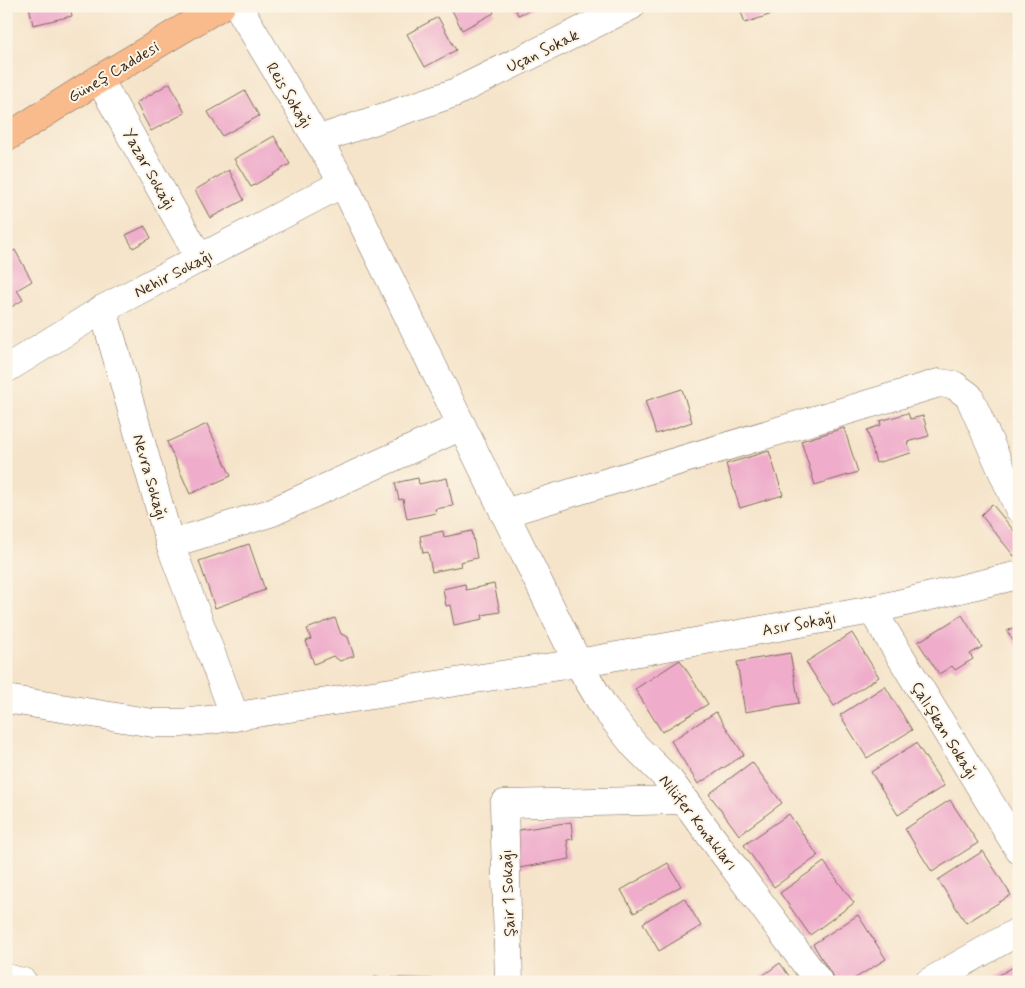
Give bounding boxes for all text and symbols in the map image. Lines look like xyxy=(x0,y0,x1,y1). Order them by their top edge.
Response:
street label: Uçan Sokak xyxy=(503,25,582,78)
street label: Güneş Caddesi xyxy=(64,37,164,108)
street label: Reis Sokağı xyxy=(261,59,317,133)
street label: Yazar Sokağı xyxy=(118,125,180,214)
street label: Nehir Sokağı xyxy=(131,245,217,303)
street label: Nevra Sokağı xyxy=(127,432,172,523)
street label: Asır Sokağı xyxy=(760,608,838,641)
street label: Çalışkan Sokağı xyxy=(905,678,982,784)
street label: Nilüfer Konakları xyxy=(654,771,742,875)
street label: Şair 1 Sokağı xyxy=(496,849,521,937)

